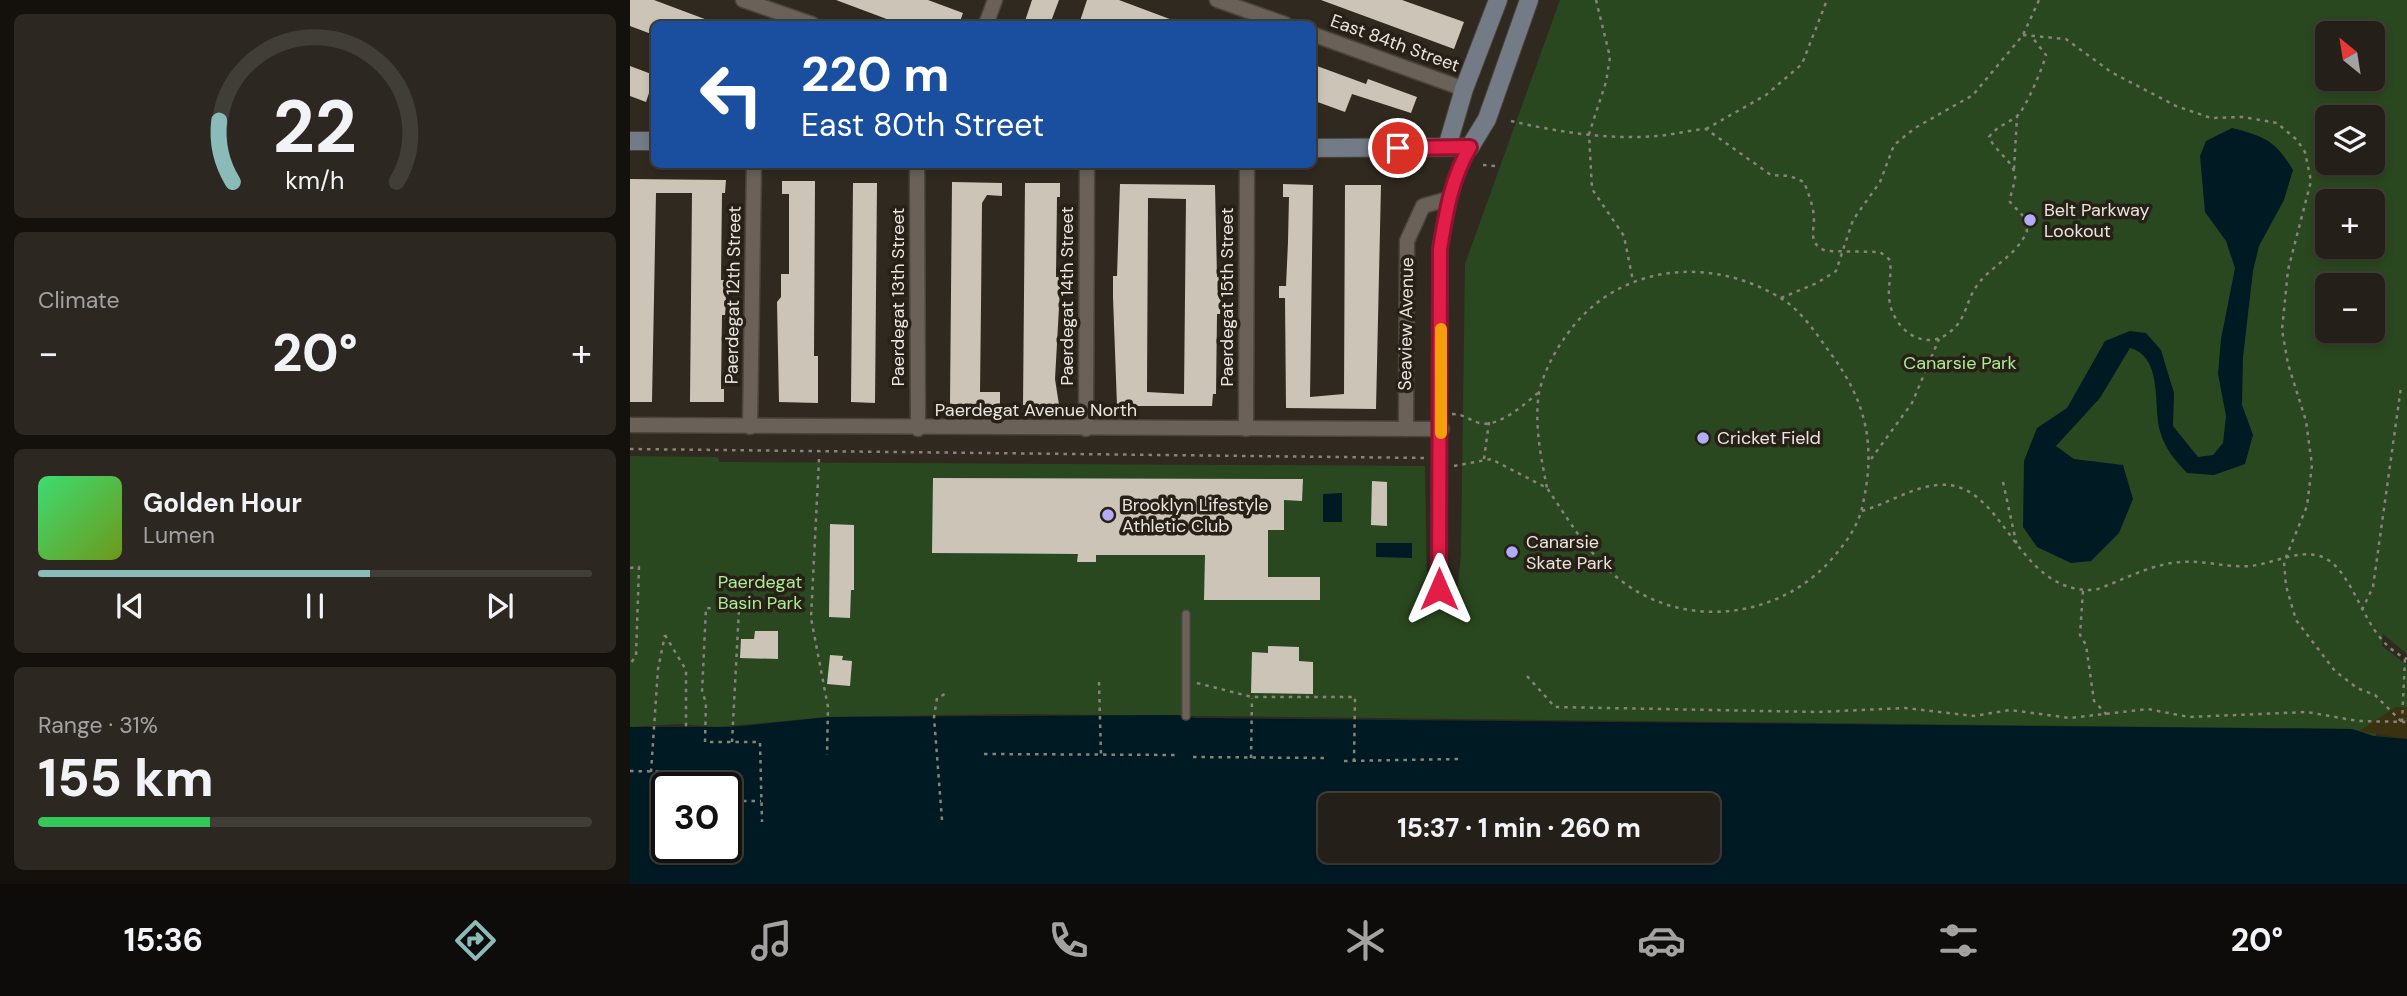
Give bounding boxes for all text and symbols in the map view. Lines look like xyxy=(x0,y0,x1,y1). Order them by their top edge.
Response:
street label: East 84th Street xyxy=(1327,9,1463,77)
north arrow xyxy=(2315,21,2385,91)
map controls xyxy=(2315,21,2385,343)
text: 220 m xyxy=(801,42,949,106)
icon: left xyxy=(686,49,777,140)
text: 22 xyxy=(273,80,357,175)
text: East 80th Street xyxy=(801,104,1044,146)
button: layers xyxy=(2315,105,2385,175)
pin xyxy=(1368,118,1428,178)
icon: arrive xyxy=(1379,129,1417,167)
text: km/h xyxy=(285,164,345,197)
button: + xyxy=(2315,189,2385,259)
place label: Belt Parkway Lookout xyxy=(2044,198,2149,243)
street label: Paerdegat 12th Street xyxy=(719,206,747,384)
street label: Paerdegat 14th Street xyxy=(1055,207,1079,386)
street label: Paerdegat 15th Street xyxy=(1215,207,1239,387)
street label: Paerdegat 13th Street xyxy=(886,208,910,386)
marker: Belt Parkway Lookout xyxy=(2022,212,2038,228)
street label: Seaview Avenue xyxy=(1393,257,1419,391)
button: − xyxy=(2315,273,2385,343)
text: Climate xyxy=(38,285,120,315)
text: 20° xyxy=(272,319,358,387)
text: − xyxy=(38,328,59,378)
text: + xyxy=(571,328,592,378)
park label: Canarsie Park xyxy=(1903,351,2017,375)
street label: Paerdegat Avenue North xyxy=(935,398,1137,422)
place label: Cricket Field xyxy=(1717,426,1821,450)
marker: Cricket Field xyxy=(1695,430,1711,446)
text: Golden Hour xyxy=(143,486,302,520)
place label: Brooklyn Lifestyle Athletic Club xyxy=(1122,493,1268,538)
marker: Brooklyn Lifestyle Athletic Club xyxy=(1100,507,1116,523)
text: Lumen xyxy=(143,520,215,550)
place label: Canarsie Skate Park xyxy=(1526,530,1612,575)
marker: Canarsie Skate Park xyxy=(1504,544,1520,560)
position arrow xyxy=(1402,552,1476,626)
park label: Paerdegat Basin Park xyxy=(718,570,802,615)
icon: previous xyxy=(111,587,149,625)
icon: pause xyxy=(296,587,334,625)
icon: next xyxy=(481,587,519,625)
text: Range · 31% xyxy=(38,710,158,740)
text: 155 km xyxy=(38,744,214,812)
speed limit sign: 30 xyxy=(651,772,742,863)
text: 15:37 · 1 min · 260 m xyxy=(1397,811,1641,845)
icon: directions xyxy=(451,916,500,965)
icon: music xyxy=(747,916,796,965)
icon: phone xyxy=(1044,916,1093,965)
icon: climate xyxy=(1341,916,1390,965)
icon: car xyxy=(1637,916,1686,965)
icon: filters xyxy=(1934,916,1983,965)
text: 15:36 xyxy=(124,919,203,961)
text: 20° xyxy=(2231,919,2283,961)

